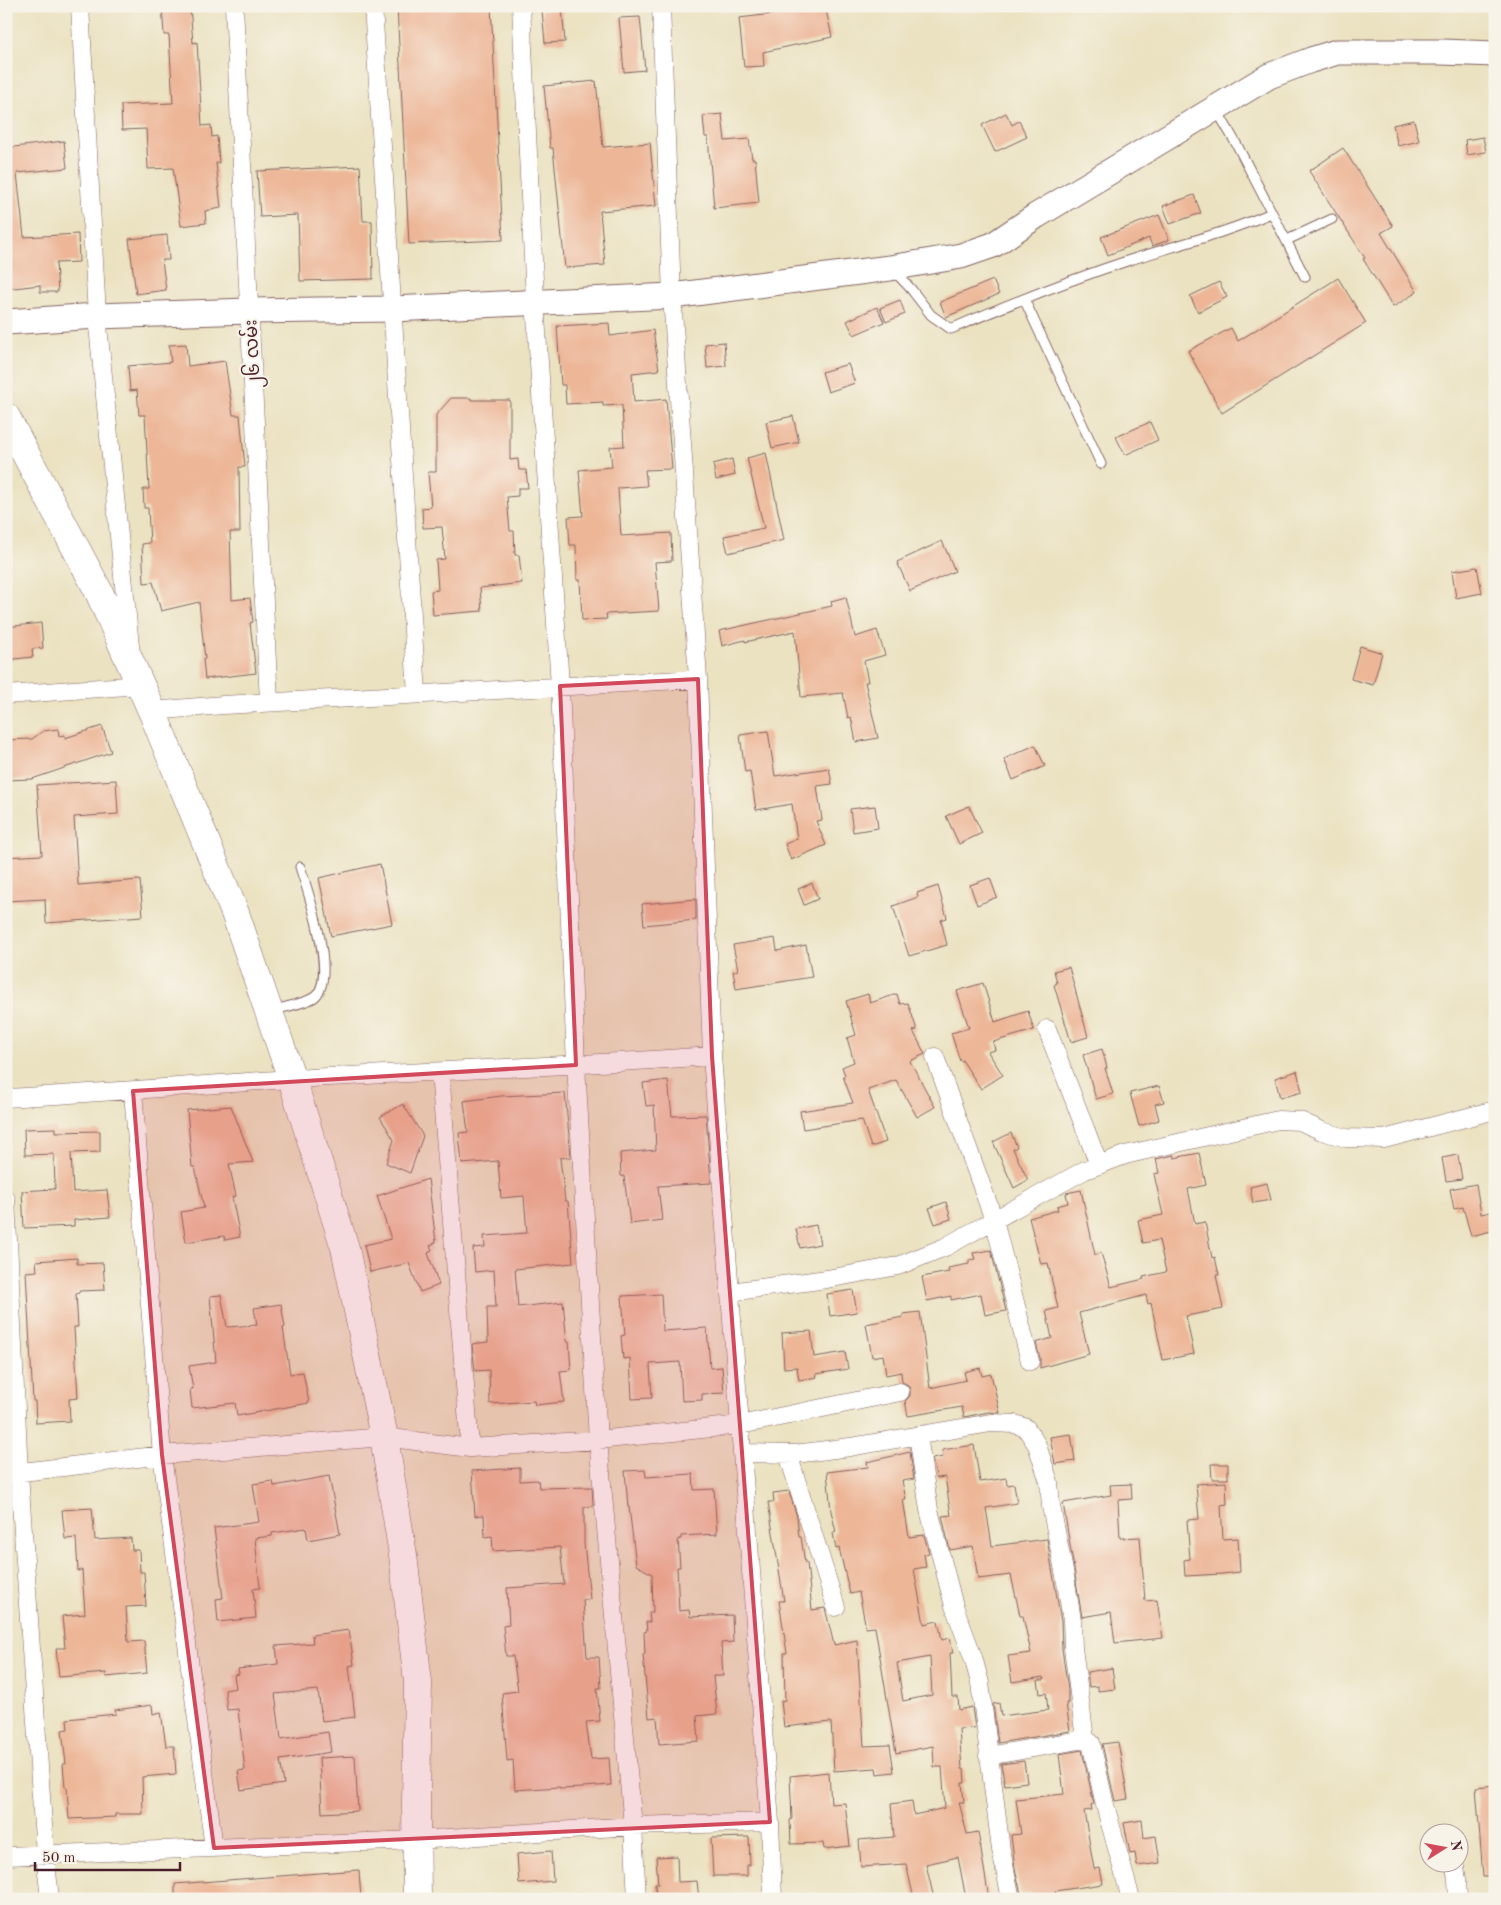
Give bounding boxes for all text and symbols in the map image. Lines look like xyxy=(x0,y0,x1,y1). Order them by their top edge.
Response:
street label: ၂၆ လမ်း xyxy=(237,319,269,389)
north arrow xyxy=(1418,1822,1468,1872)
text: N xyxy=(1448,1839,1464,1853)
scale bar xyxy=(35,1840,180,1872)
text: 50 m xyxy=(42,1851,76,1866)

